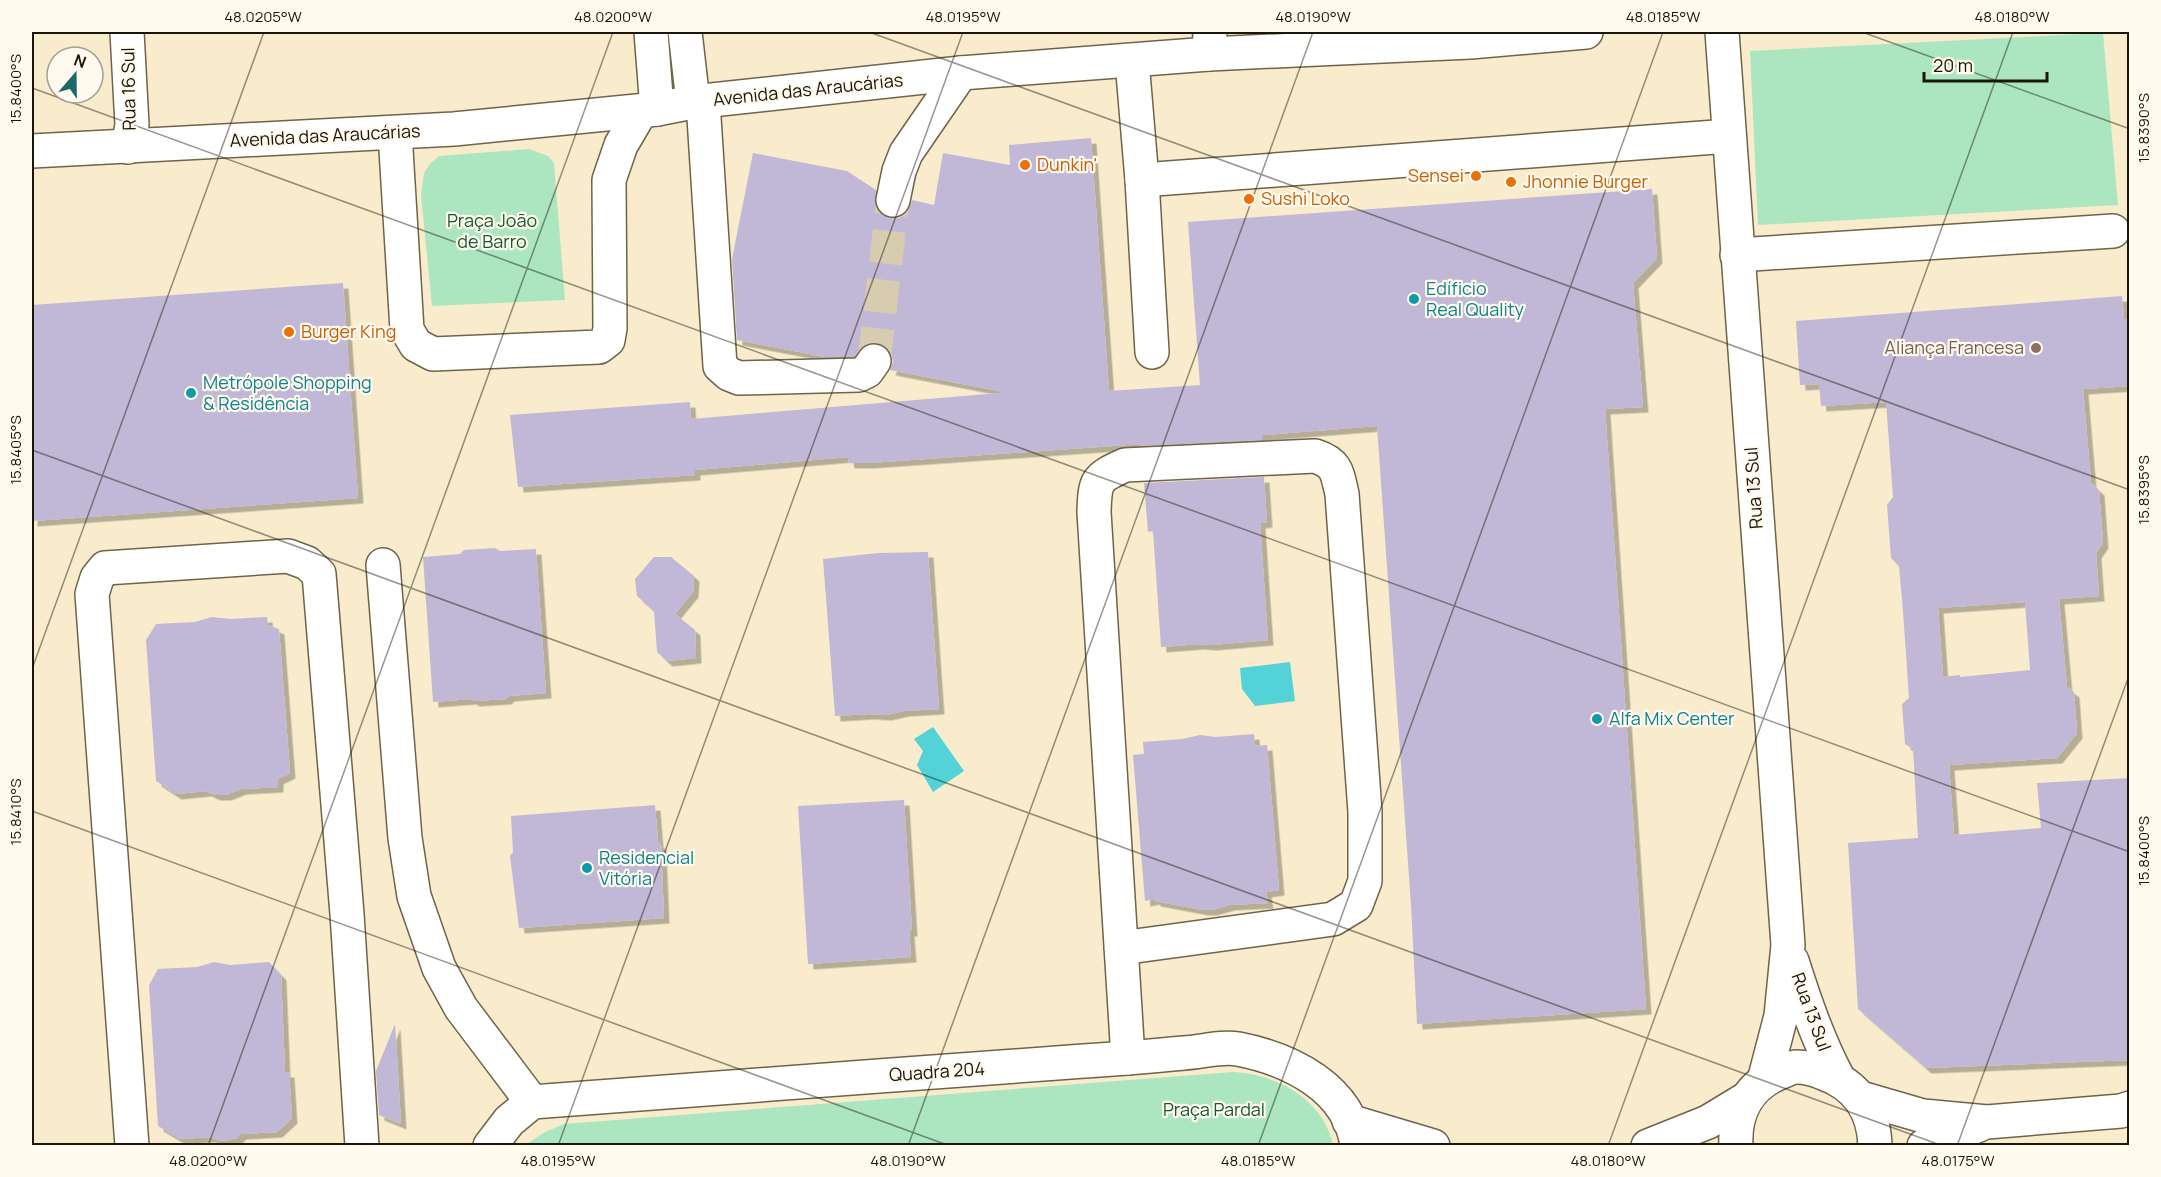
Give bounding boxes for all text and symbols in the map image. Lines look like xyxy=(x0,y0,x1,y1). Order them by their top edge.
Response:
text: 48.0205°W xyxy=(224,6,302,27)
text: 48.0200°W xyxy=(574,6,652,27)
text: 48.0195°W xyxy=(925,6,1001,27)
text: 48.0190°W xyxy=(1275,6,1351,27)
text: 48.0185°W xyxy=(1626,6,1700,27)
text: 48.0180°W xyxy=(1975,6,2050,27)
north arrow xyxy=(45,45,105,105)
scale bar xyxy=(1924,45,2047,83)
street label: Rua 16 Sul xyxy=(115,47,141,131)
text: N xyxy=(71,49,89,73)
text: 20 m xyxy=(1933,53,1973,77)
text: 15.8400°S xyxy=(5,54,26,124)
street label: Avenida das Araucárias xyxy=(712,67,904,111)
text: 15.8390°S xyxy=(2133,93,2154,163)
street label: Avenida das Araucárias xyxy=(229,118,421,152)
place label: Dunkin' xyxy=(1037,152,1097,176)
marker: Dunkin' xyxy=(1018,158,1032,172)
place label: Sensei xyxy=(1408,163,1464,187)
marker: Sensei xyxy=(1469,169,1483,183)
place label: Jhonnie Burger xyxy=(1523,169,1648,193)
marker: Jhonnie Burger xyxy=(1504,175,1518,189)
place label: Sushi Loko xyxy=(1261,186,1350,210)
marker: Sushi Loko xyxy=(1242,192,1256,206)
park label: Praça João de Barro xyxy=(447,208,537,253)
place label: Edíficio Real Quality xyxy=(1426,276,1525,321)
marker: Edíficio Real Quality xyxy=(1407,292,1421,306)
place label: Burger King xyxy=(301,319,396,343)
marker: Burger King xyxy=(282,325,296,339)
place label: Aliança Francesa xyxy=(1885,335,2024,359)
marker: Aliança Francesa xyxy=(2029,341,2043,355)
place label: Metrópole Shopping & Residência xyxy=(203,370,372,415)
marker: Metrópole Shopping & Residência xyxy=(184,386,198,400)
text: 15.8405°S xyxy=(5,415,26,485)
street label: Rua 13 Sul xyxy=(1738,446,1768,530)
text: 15.8395°S xyxy=(2133,455,2154,525)
place label: Alfa Mix Center xyxy=(1609,706,1735,730)
marker: Alfa Mix Center xyxy=(1590,712,1604,726)
text: 15.8410°S xyxy=(5,779,26,845)
text: 15.8400°S xyxy=(2133,816,2154,886)
place label: Residencial Vitória xyxy=(599,845,694,890)
marker: Residencial Vitória xyxy=(580,861,594,875)
street label: Rua 13 Sul xyxy=(1787,969,1837,1054)
street label: Quadra 204 xyxy=(888,1056,986,1086)
park label: Praça Pardal xyxy=(1163,1097,1265,1121)
text: 48.0200°W xyxy=(169,1150,247,1171)
text: 48.0195°W xyxy=(520,1150,596,1171)
text: 48.0190°W xyxy=(870,1150,946,1171)
text: 48.0185°W xyxy=(1221,1150,1295,1171)
text: 48.0180°W xyxy=(1571,1150,1646,1171)
text: 48.0175°W xyxy=(1921,1150,1995,1171)

